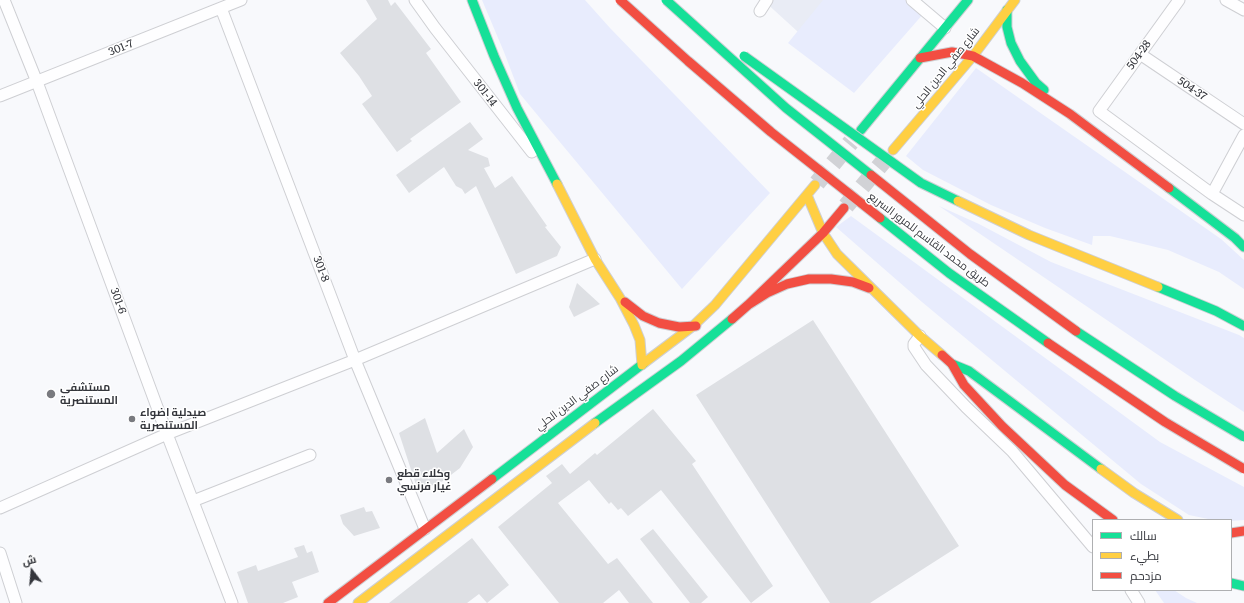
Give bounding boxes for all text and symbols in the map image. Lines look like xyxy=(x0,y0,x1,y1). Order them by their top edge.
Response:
street label: شارع صفي الدين الحلي xyxy=(909,25,983,111)
street label: 301-7 xyxy=(107,37,135,59)
street label: 504-28 xyxy=(1124,38,1154,72)
street label: 504-37 xyxy=(1175,74,1209,104)
street label: 301-14 xyxy=(470,77,500,109)
street label: طريق محمد القاسم للمرور السريع xyxy=(866,190,992,290)
street label: 301-8 xyxy=(310,254,332,284)
street label: 301-6 xyxy=(107,286,129,316)
street label: شارع صفي الدين الحلي xyxy=(533,363,621,433)
place label: مستشفى المستنصرية xyxy=(60,381,118,407)
marker: مستشفى المستنصرية xyxy=(45,388,57,400)
place label: صيدلية اضواء المستنصرية xyxy=(140,406,206,432)
marker: صيدلية اضواء المستنصرية xyxy=(127,414,137,424)
place label: وكلاء قطع غيار فرنسي xyxy=(397,467,451,493)
marker: وكلاء قطع غيار فرنسي xyxy=(384,475,394,485)
legend xyxy=(1092,519,1232,591)
text: سالك xyxy=(1130,526,1157,544)
text: بطيء xyxy=(1130,546,1159,564)
text: ش xyxy=(20,550,38,569)
north arrow xyxy=(12,551,52,591)
text: مزدحم xyxy=(1130,566,1162,584)

